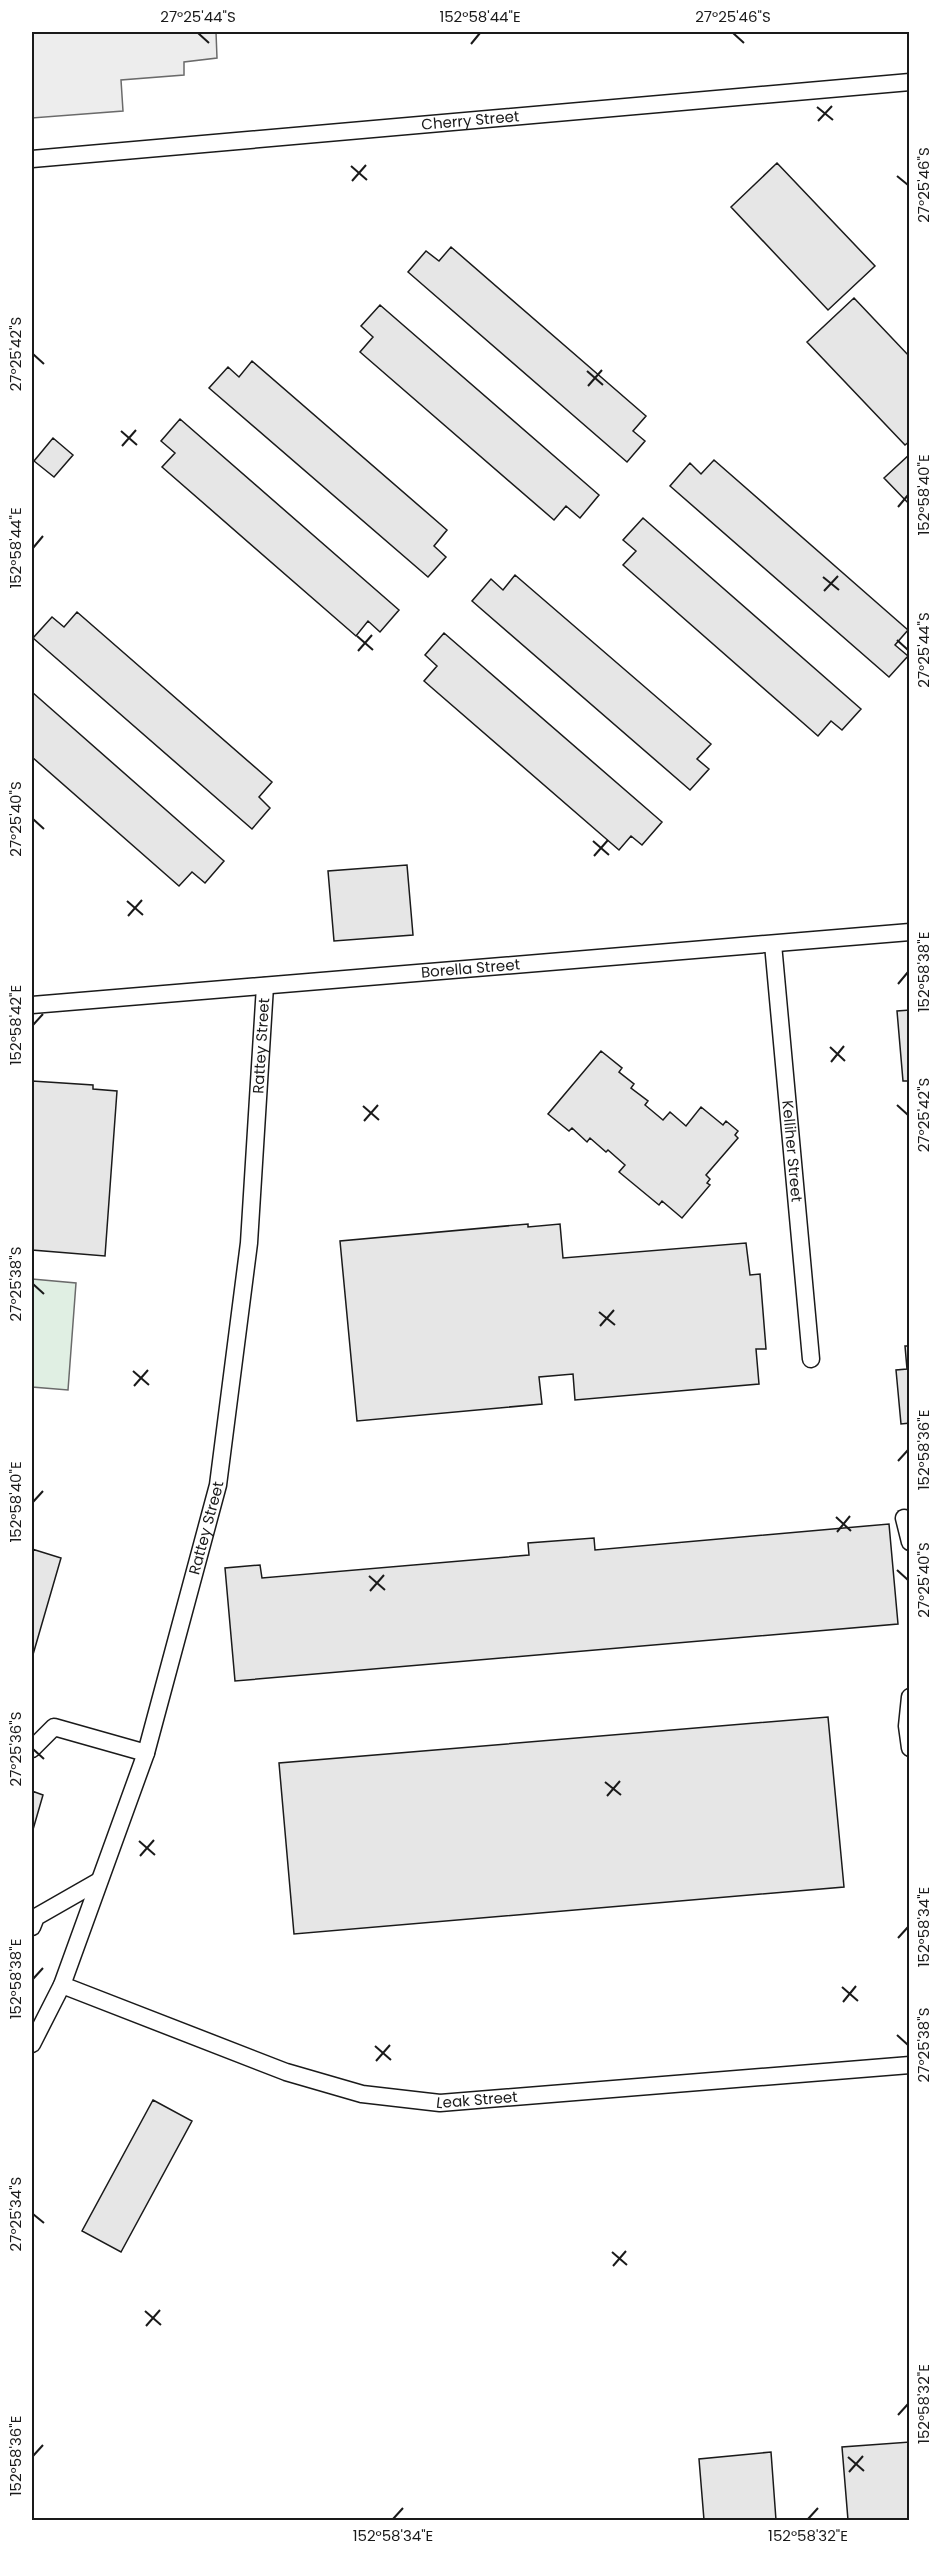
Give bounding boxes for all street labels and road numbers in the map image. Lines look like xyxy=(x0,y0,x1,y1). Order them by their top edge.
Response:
street label: Cherry Street xyxy=(420,105,520,135)
street label: Borella Street xyxy=(420,953,521,983)
street label: Rattey Street xyxy=(247,997,274,1094)
street label: Kelliher Street xyxy=(777,1099,808,1203)
street label: Rattey Street xyxy=(183,1480,228,1577)
street label: Leak Street xyxy=(435,2086,518,2113)

